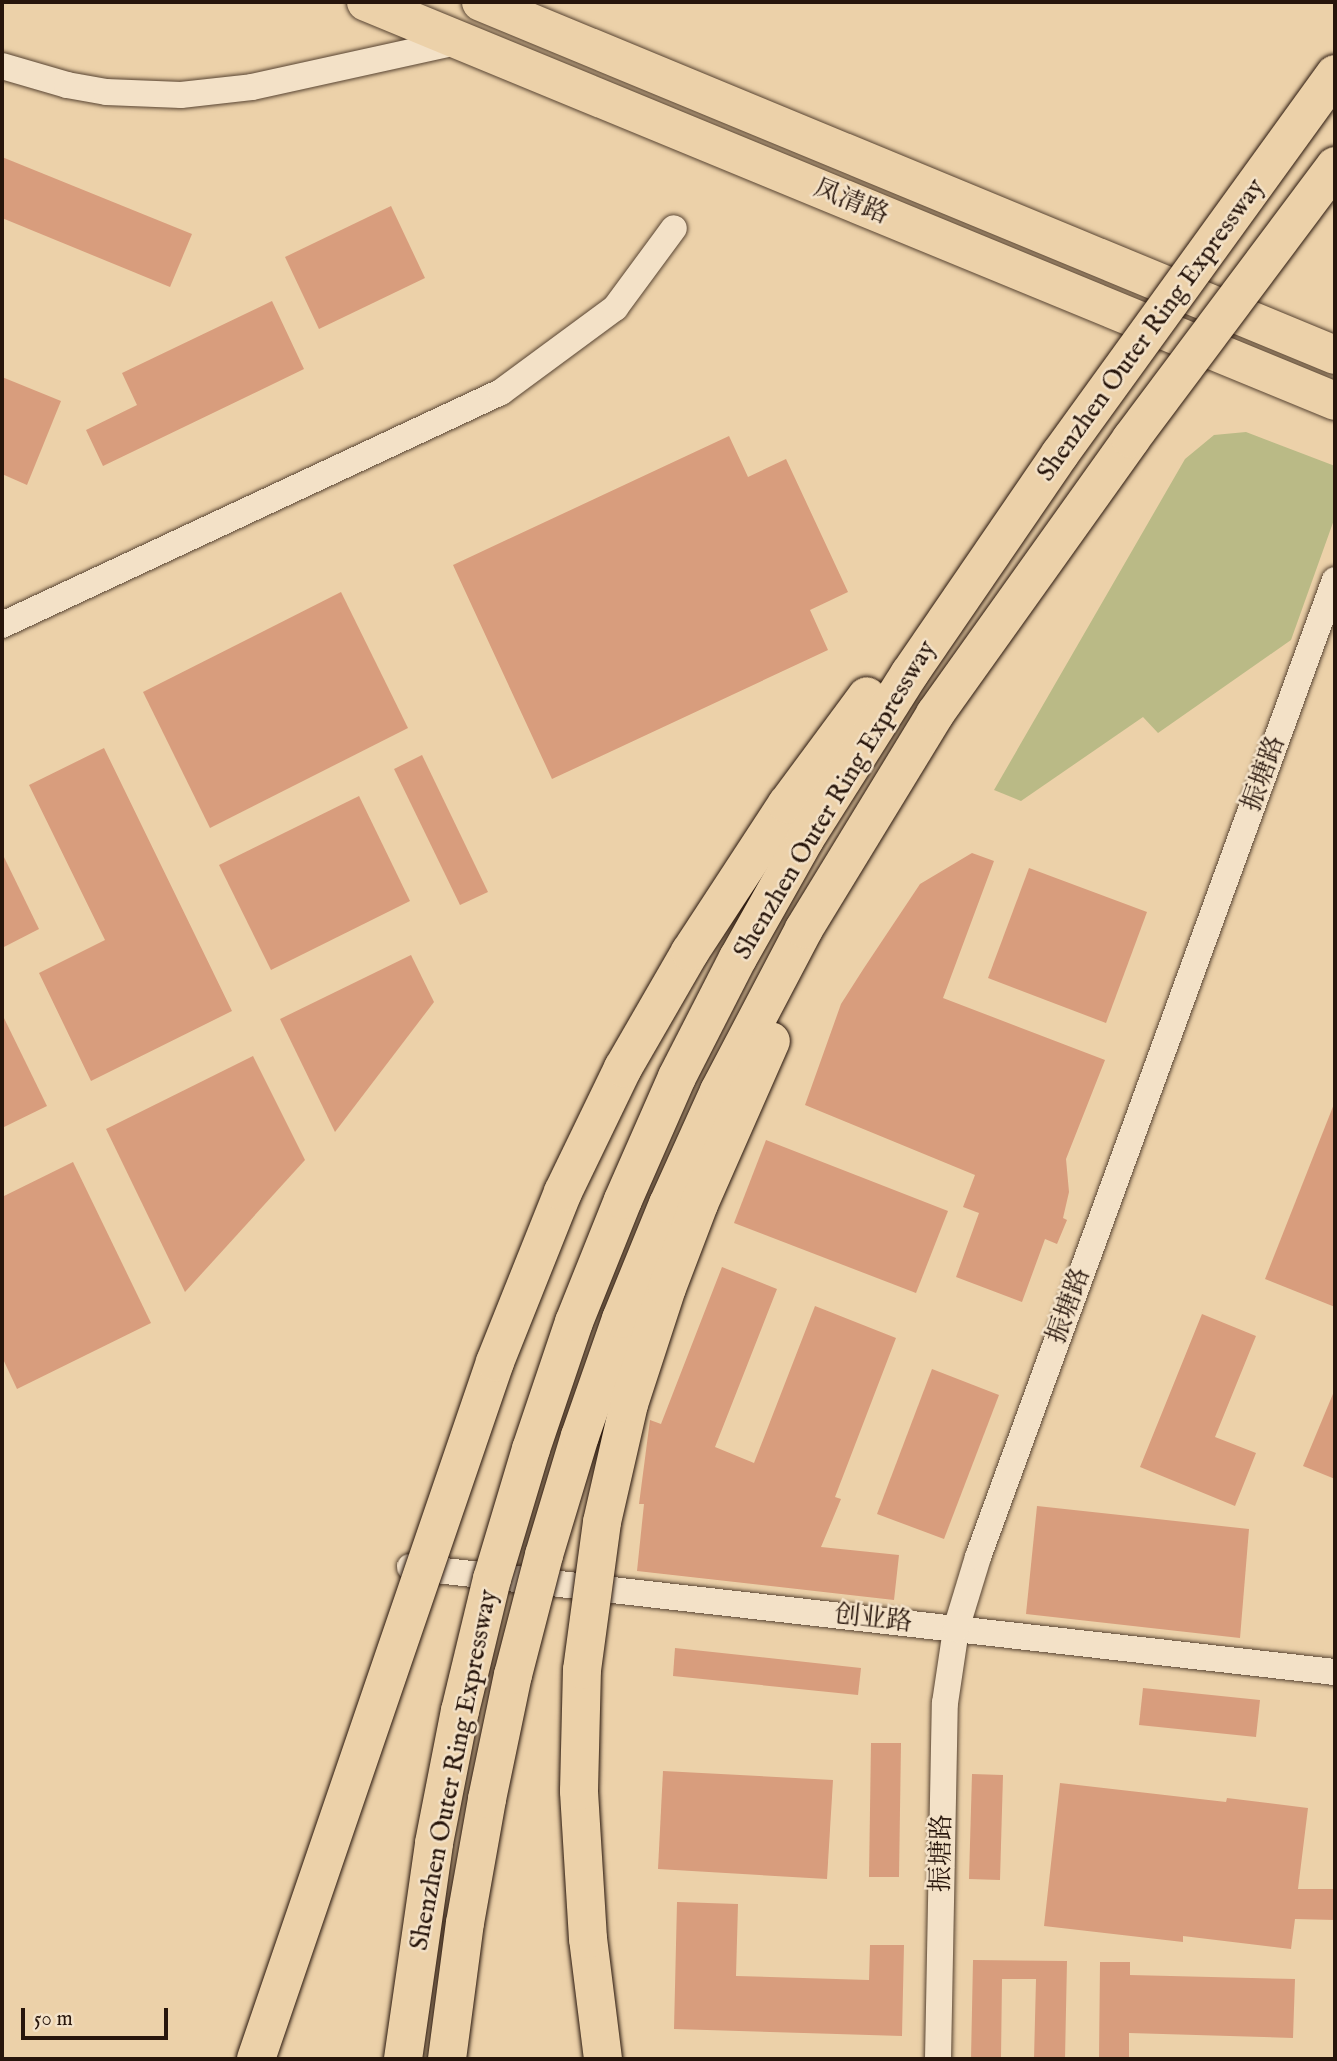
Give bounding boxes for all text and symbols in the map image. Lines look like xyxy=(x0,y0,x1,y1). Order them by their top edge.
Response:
street label: Shenzhen Outer Ring Expressway xyxy=(1031,172,1271,488)
street label: 凤清路 xyxy=(809,173,893,231)
street label: Shenzhen Outer Ring Expressway xyxy=(727,635,943,965)
street label: 振塘路 xyxy=(1236,732,1292,816)
street label: 振塘路 xyxy=(1041,1264,1097,1348)
street label: Shenzhen Outer Ring Expressway xyxy=(404,1587,504,1953)
street label: 创业路 xyxy=(833,1599,913,1639)
street label: 振塘路 xyxy=(926,1814,958,1892)
scale bar xyxy=(24,1994,172,2038)
text: 50 m xyxy=(34,2006,73,2033)

